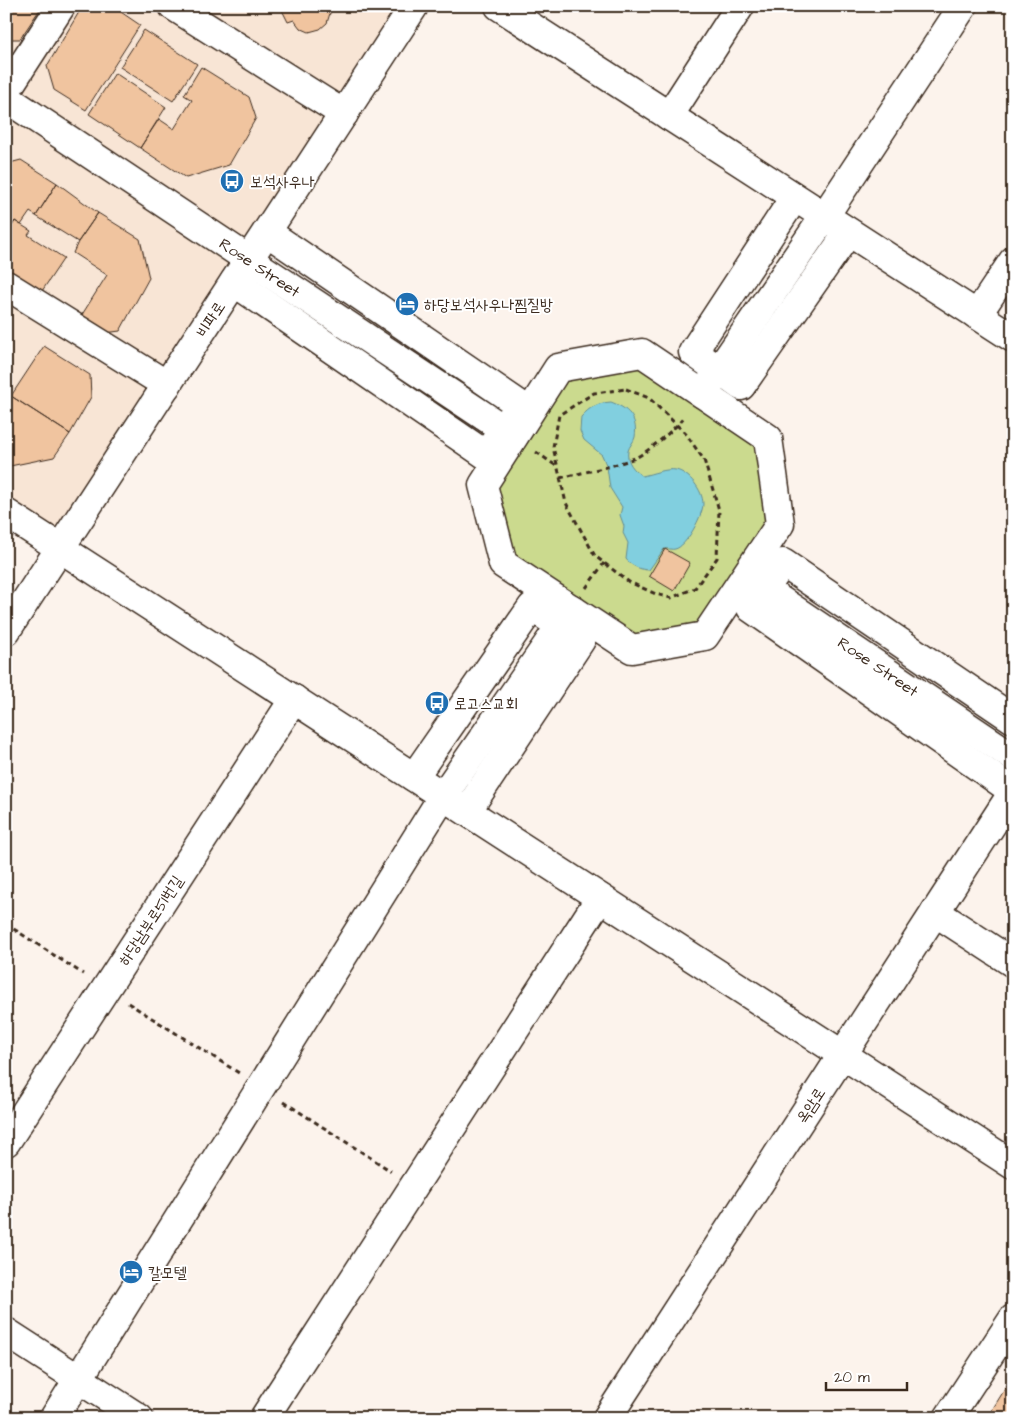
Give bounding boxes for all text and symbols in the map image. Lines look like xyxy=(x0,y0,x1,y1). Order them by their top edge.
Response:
bus stop icon: 보석사우나 xyxy=(219,168,245,194)
place label: 보석사우나 xyxy=(250,171,315,193)
street label: Rose Street xyxy=(215,233,305,303)
hotel icon: 하당보석사우나찜질방 xyxy=(394,291,420,317)
place label: 하당보석사우나찜질방 xyxy=(424,294,553,316)
street label: 비파로 xyxy=(191,297,231,342)
street label: Rose Street xyxy=(833,632,923,702)
bus stop icon: 로고스교회 xyxy=(424,690,450,716)
place label: 로고스교회 xyxy=(454,693,518,715)
street label: 하당남부로51번길 xyxy=(113,871,188,970)
street label: 옥암로 xyxy=(791,1083,831,1128)
hotel icon: 칼모텔 xyxy=(118,1259,144,1285)
place label: 칼모텔 xyxy=(148,1262,187,1284)
scale bar xyxy=(826,1359,908,1391)
text: 20 m xyxy=(834,1367,870,1388)

